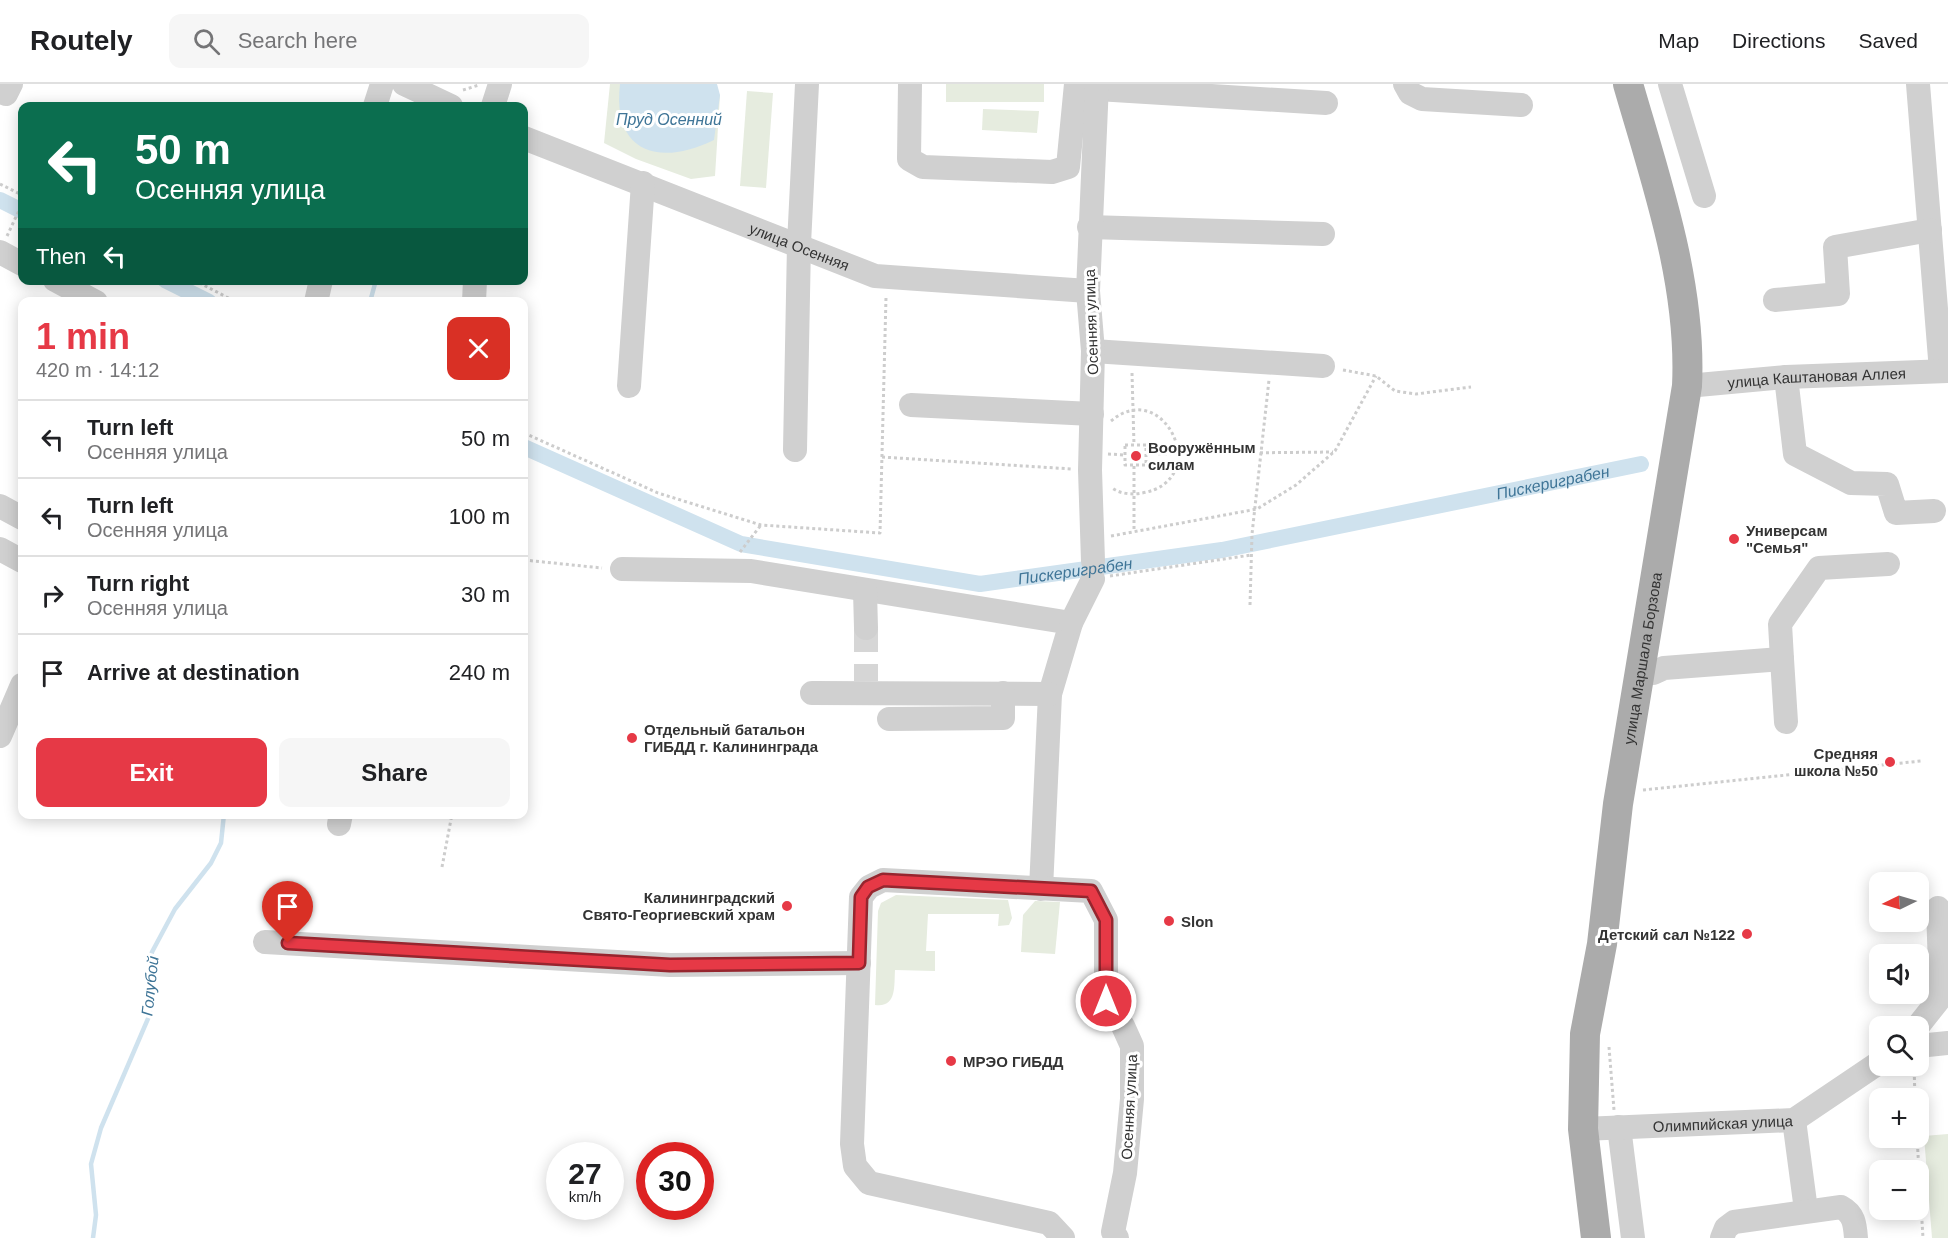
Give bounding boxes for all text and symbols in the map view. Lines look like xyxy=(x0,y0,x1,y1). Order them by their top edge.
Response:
search box xyxy=(169,14,589,68)
text: Routely xyxy=(30,25,133,56)
icon: search xyxy=(190,25,223,58)
text: Search here xyxy=(238,28,358,53)
text: Map xyxy=(1658,29,1699,52)
text: Directions xyxy=(1732,29,1825,52)
text: Saved xyxy=(1858,29,1918,52)
water label: Пруд Осенний xyxy=(616,111,722,128)
icon: left xyxy=(36,126,114,204)
text: 50 m xyxy=(135,126,231,173)
text: Осенняя улица xyxy=(135,175,325,205)
street label: улица Осенняя xyxy=(747,219,852,274)
icon: left xyxy=(98,240,131,273)
text: Then xyxy=(36,244,86,269)
street label: Осенняя улица xyxy=(1081,268,1101,375)
text: 1 min xyxy=(36,316,130,357)
button: close xyxy=(447,317,510,380)
text: 420 m · 14:12 xyxy=(36,359,159,381)
street label: улица Каштановая Аллея xyxy=(1727,364,1906,391)
text: Turn left xyxy=(87,415,173,440)
icon: left xyxy=(36,423,69,456)
text: 50 m xyxy=(461,426,510,451)
place label: Вооружённым силам xyxy=(1148,439,1256,473)
text: Осенняя улица xyxy=(87,441,228,463)
marker: Вооружённым силам xyxy=(1129,449,1143,463)
water label: Пискериграбен xyxy=(1495,462,1611,502)
text: Turn left xyxy=(87,493,173,518)
icon: left xyxy=(36,501,69,534)
text: 100 m xyxy=(449,504,510,529)
text: Осенняя улица xyxy=(87,519,228,541)
place label: Универсам "Семья" xyxy=(1746,522,1828,556)
marker: Универсам "Семья" xyxy=(1727,532,1741,546)
water label: Пискериграбен xyxy=(1017,554,1133,587)
street label: улица Маршала Борзова xyxy=(1619,570,1665,746)
text: Turn right xyxy=(87,571,189,596)
icon: right xyxy=(36,579,69,612)
text: 30 m xyxy=(461,582,510,607)
text: Осенняя улица xyxy=(87,597,228,619)
icon: arrive xyxy=(36,657,69,690)
text: Arrive at destination xyxy=(87,660,300,685)
text: 240 m xyxy=(449,660,510,685)
place label: Отдельный батальон ГИБДД г. Калининграда xyxy=(644,721,819,755)
marker: Отдельный батальон ГИБДД г. Калининграда xyxy=(625,731,639,745)
button: Exit xyxy=(36,738,267,807)
button: Share xyxy=(279,738,510,807)
place label: Средняя школа №50 xyxy=(1794,745,1878,779)
marker: Средняя школа №50 xyxy=(1883,755,1897,769)
north arrow xyxy=(1869,872,1929,932)
map controls xyxy=(1869,872,1929,1220)
pin xyxy=(262,881,313,943)
place label: Калининградский Свято-Георгиевский храм xyxy=(583,889,775,923)
icon: arrive xyxy=(271,890,304,923)
marker: Калининградский Свято-Георгиевский храм xyxy=(780,899,794,913)
place label: Slon xyxy=(1181,913,1214,930)
marker: Slon xyxy=(1162,914,1176,928)
place label: Детский сал №122 xyxy=(1598,926,1735,943)
marker: Детский сал №122 xyxy=(1740,927,1754,941)
button: sound xyxy=(1869,944,1929,1004)
water label: Голубой xyxy=(138,955,162,1017)
position arrow xyxy=(1074,969,1138,1033)
button: search xyxy=(1869,1016,1929,1076)
place label: МРЭО ГИБДД xyxy=(963,1053,1064,1070)
street label: Осенняя улица xyxy=(1118,1053,1140,1160)
marker: МРЭО ГИБДД xyxy=(944,1054,958,1068)
button: + xyxy=(1869,1088,1929,1148)
street label: Олимпийская улица xyxy=(1652,1112,1794,1135)
speed limit sign: 30 xyxy=(636,1142,714,1220)
text: 27 xyxy=(568,1157,602,1190)
button: − xyxy=(1869,1160,1929,1220)
text: km/h xyxy=(569,1188,601,1205)

